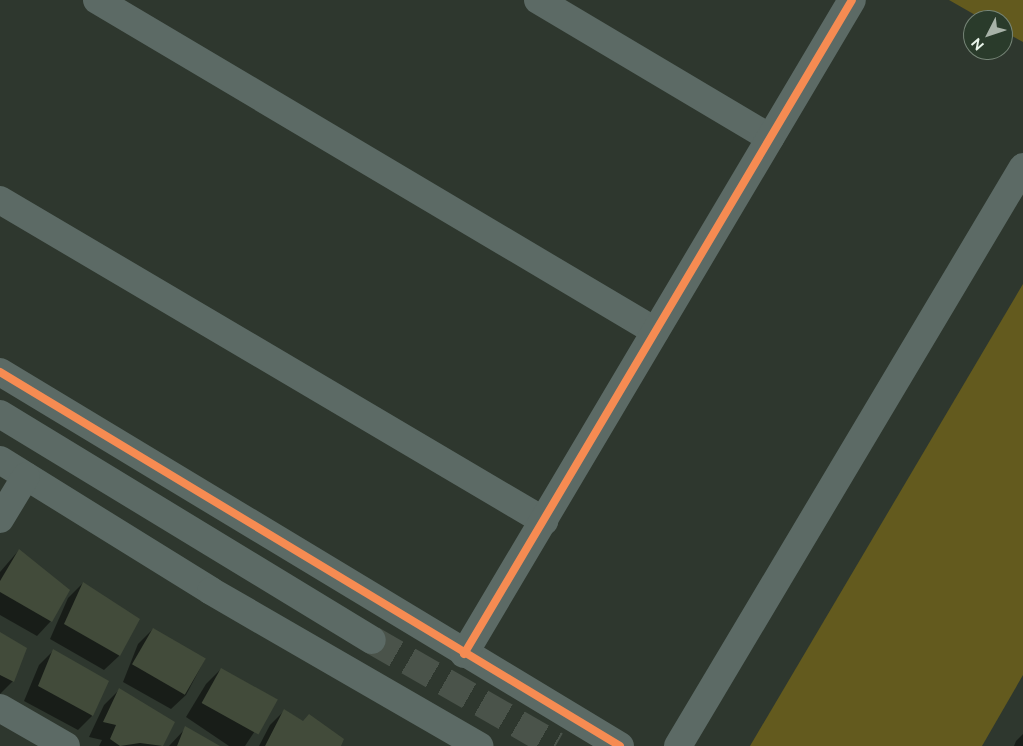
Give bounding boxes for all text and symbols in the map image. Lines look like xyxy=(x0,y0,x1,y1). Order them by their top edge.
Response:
north arrow xyxy=(963,10,1013,60)
text: N xyxy=(968,35,987,53)

